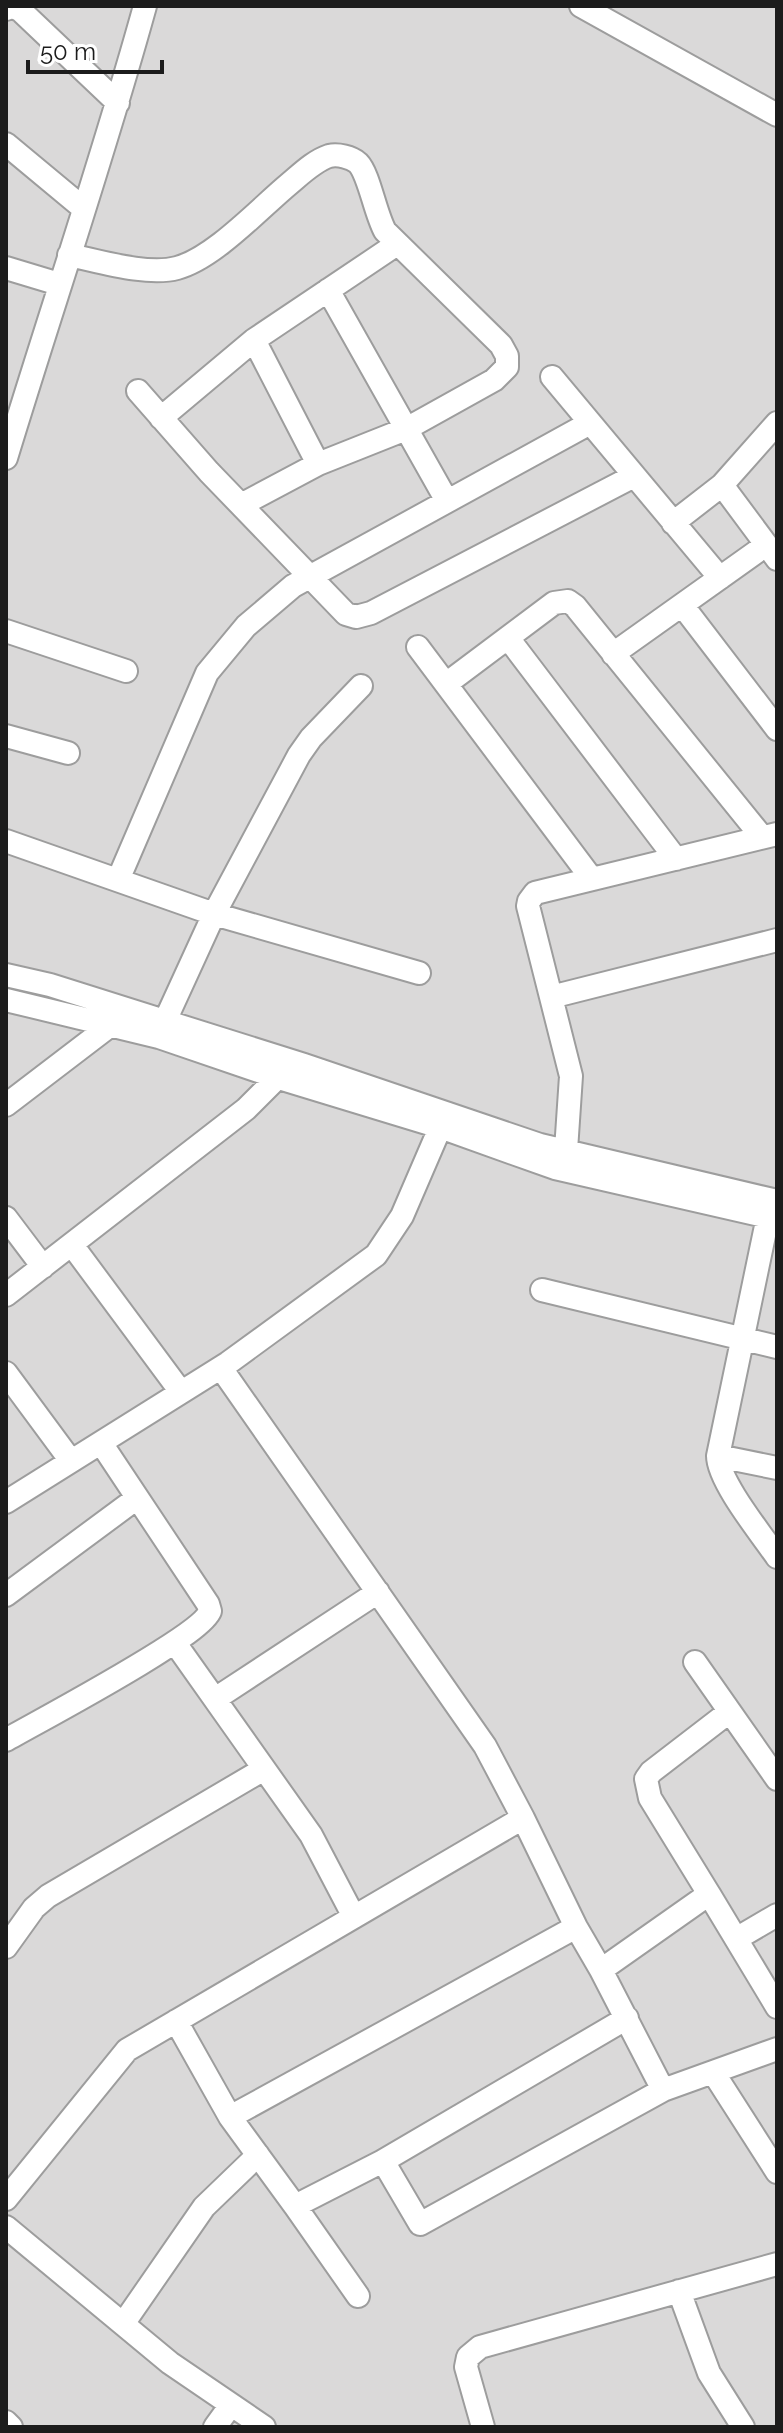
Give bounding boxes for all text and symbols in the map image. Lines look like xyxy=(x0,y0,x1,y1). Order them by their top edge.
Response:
scale bar xyxy=(28,24,162,74)
text: 50 m xyxy=(40,37,96,66)

